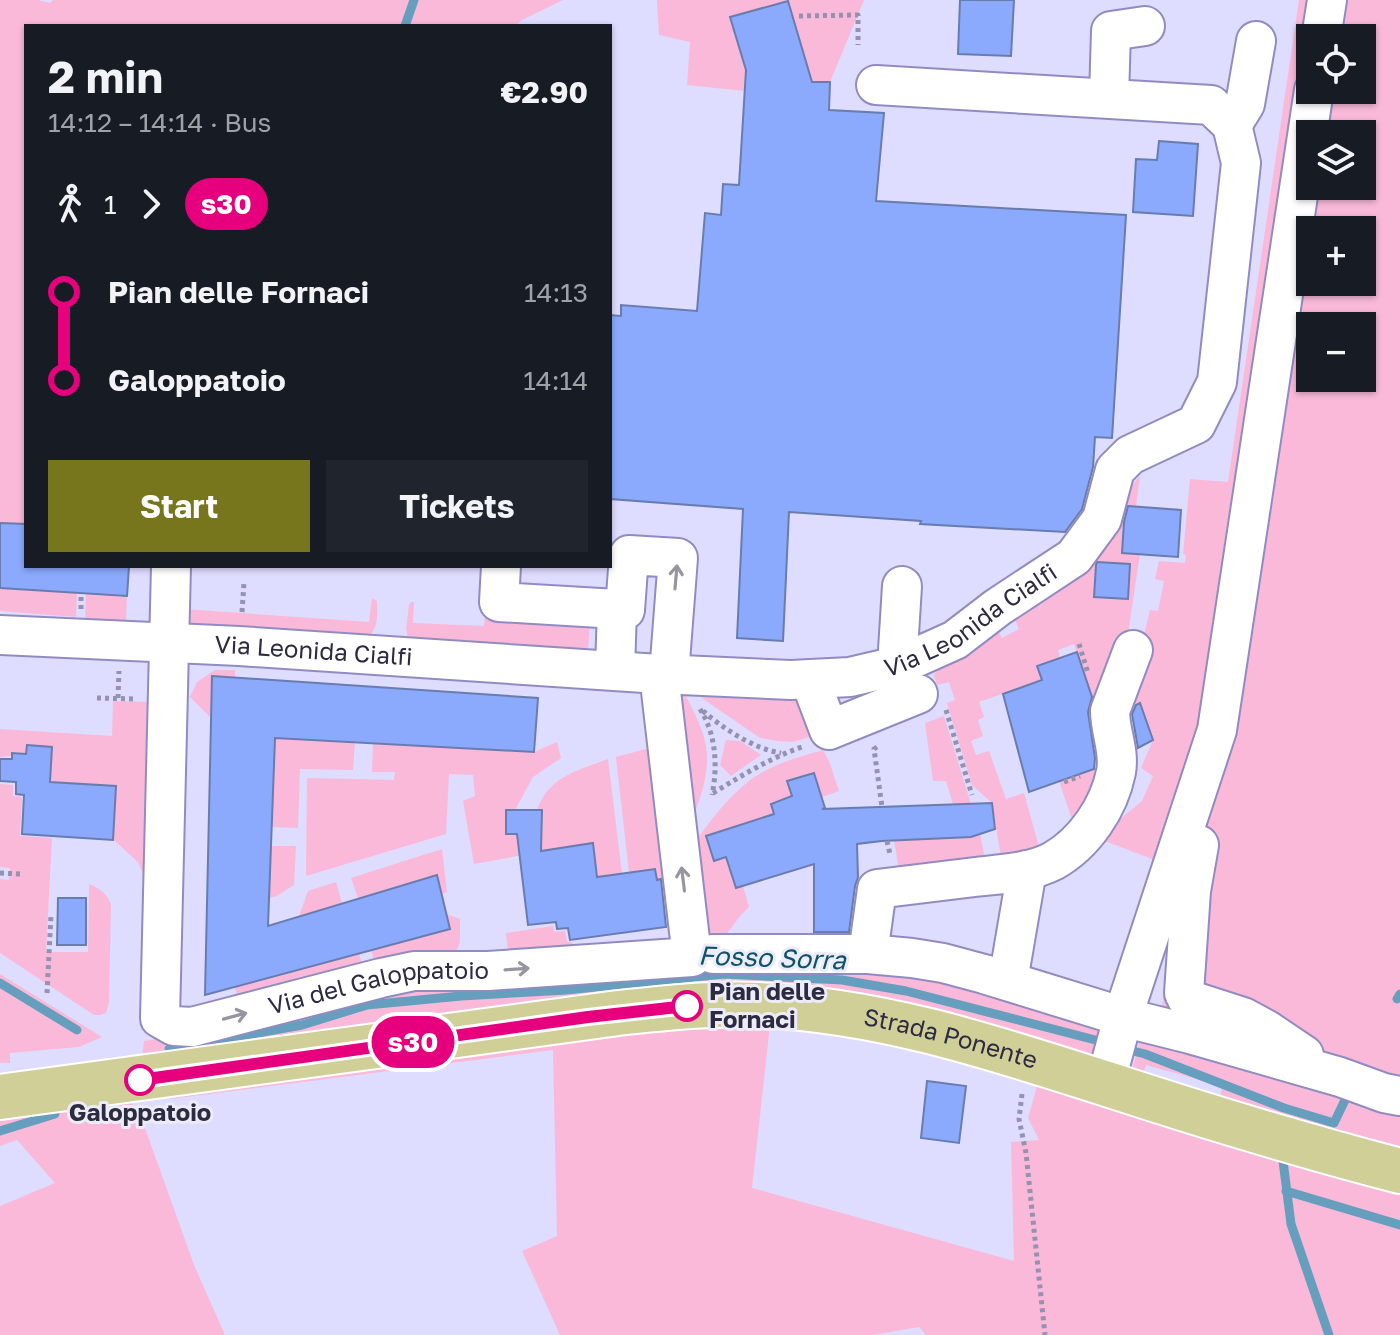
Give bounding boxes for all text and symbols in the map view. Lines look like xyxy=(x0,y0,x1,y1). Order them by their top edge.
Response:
map controls xyxy=(1296,24,1376,392)
button: locate xyxy=(1296,24,1376,104)
text: 2 min xyxy=(48,50,163,103)
text: €2.90 xyxy=(500,74,588,110)
text: 14:12 – 14:14 · Bus xyxy=(48,107,271,138)
button: layers xyxy=(1296,120,1376,200)
icon: walk xyxy=(48,182,92,226)
icon: forward xyxy=(129,182,173,226)
text: s30 xyxy=(201,187,252,220)
text: 1 xyxy=(104,189,117,220)
button: + xyxy=(1296,216,1376,296)
text: Pian delle Fornaci xyxy=(108,274,369,310)
text: 14:13 xyxy=(524,277,588,308)
button: − xyxy=(1296,312,1376,392)
text: Galoppatoio xyxy=(108,362,286,398)
text: 14:14 xyxy=(523,365,588,396)
button: Start xyxy=(48,460,310,552)
button: Tickets xyxy=(326,460,588,552)
street label: Via Leonida Cialfi xyxy=(881,556,1062,682)
one-way arrow xyxy=(669,564,684,591)
street label: Via Leonida Cialfi xyxy=(214,629,413,671)
one-way arrow xyxy=(675,866,690,893)
water label: Fosso Sorra xyxy=(698,939,848,976)
street label: Via del Galoppatoio xyxy=(265,955,489,1020)
one-way arrow xyxy=(503,961,530,976)
place label: Pian delle Fornaci xyxy=(709,976,825,1033)
marker: Pian delle Fornaci xyxy=(672,991,702,1021)
street label: Strada Ponente xyxy=(862,1001,1041,1074)
one-way arrow xyxy=(221,1008,247,1023)
line badge: s30 xyxy=(367,1016,459,1068)
text: s30 xyxy=(388,1025,438,1058)
marker: Galoppatoio xyxy=(125,1065,155,1095)
place label: Galoppatoio xyxy=(69,1097,211,1126)

